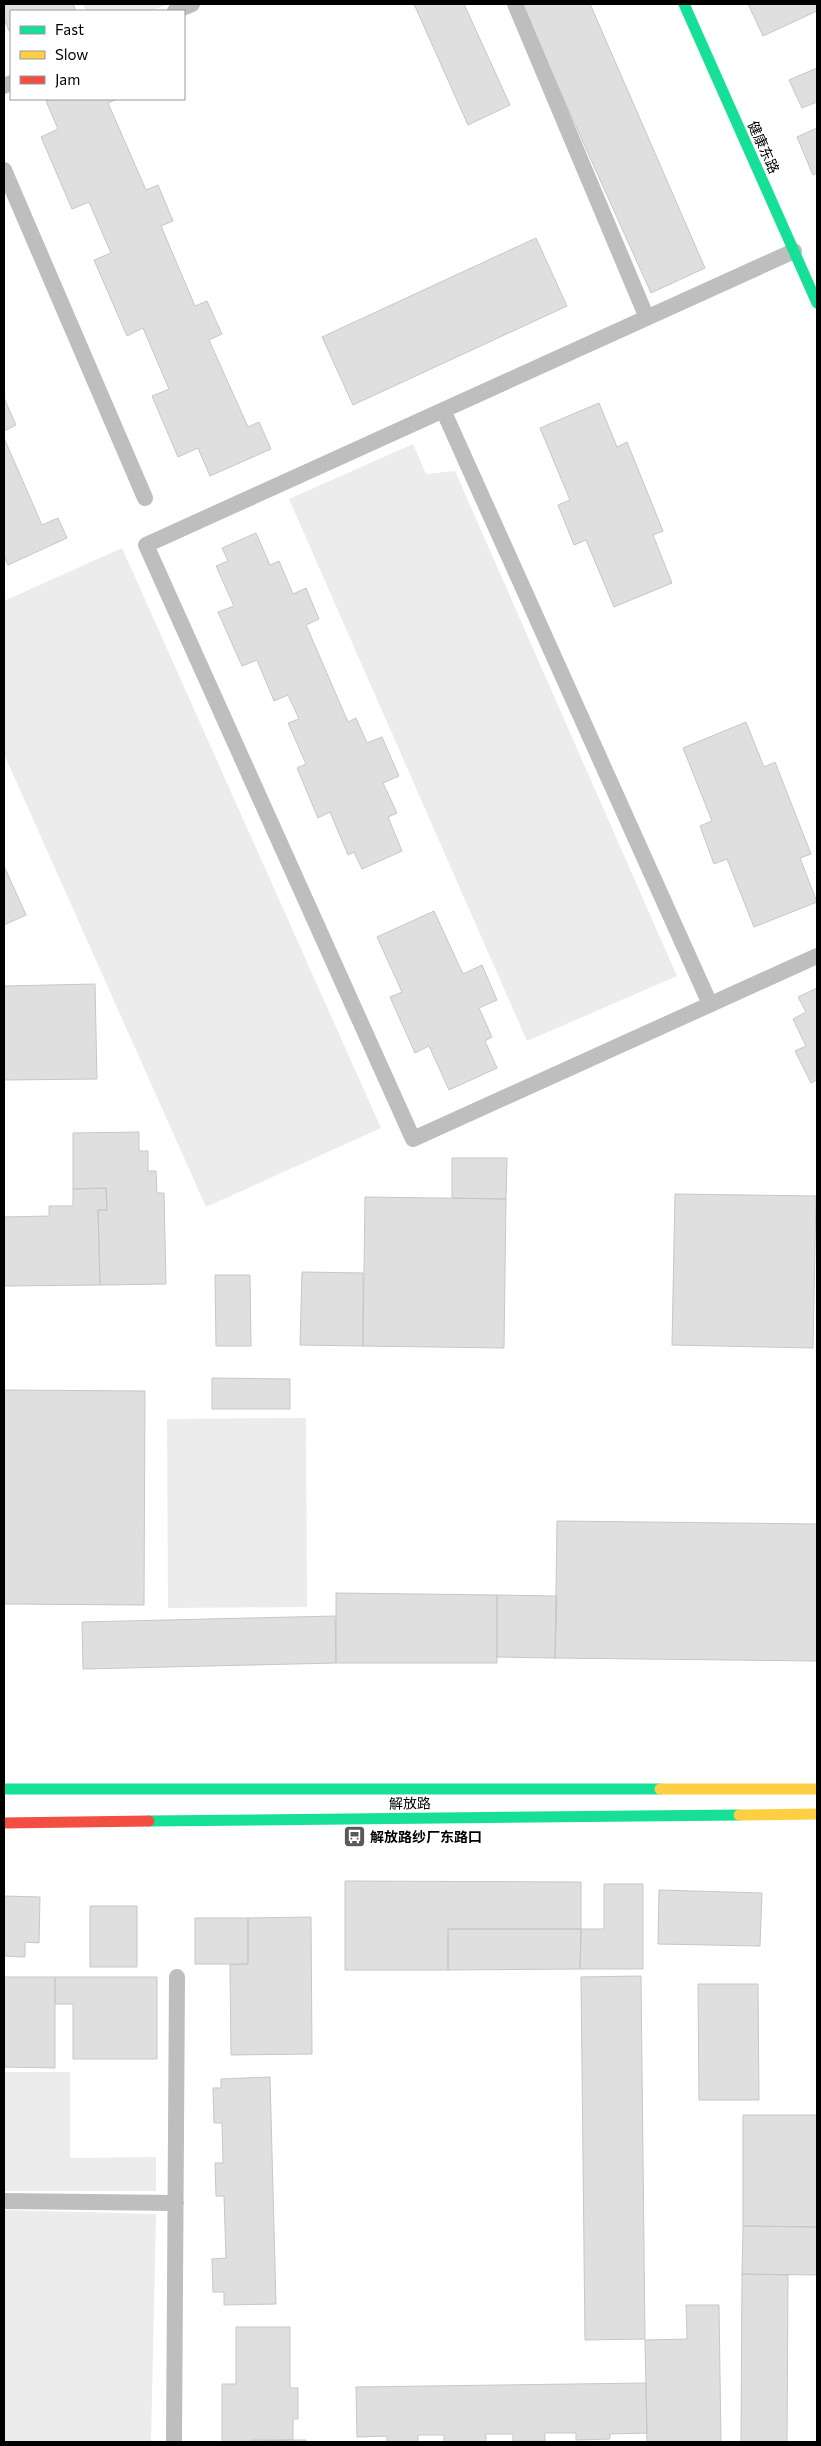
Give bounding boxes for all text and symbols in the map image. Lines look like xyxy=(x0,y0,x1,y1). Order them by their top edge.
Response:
legend xyxy=(10,10,185,100)
text: Fast xyxy=(55,20,84,38)
text: Slow xyxy=(55,45,88,63)
text: Jam xyxy=(55,70,80,88)
street label: 健康东路 xyxy=(745,118,783,176)
street label: 解放路 xyxy=(389,1794,431,1812)
bus stop icon: 解放路纱厂东路口 xyxy=(342,1824,366,1848)
place label: 解放路纱厂东路口 xyxy=(370,1828,482,1845)

